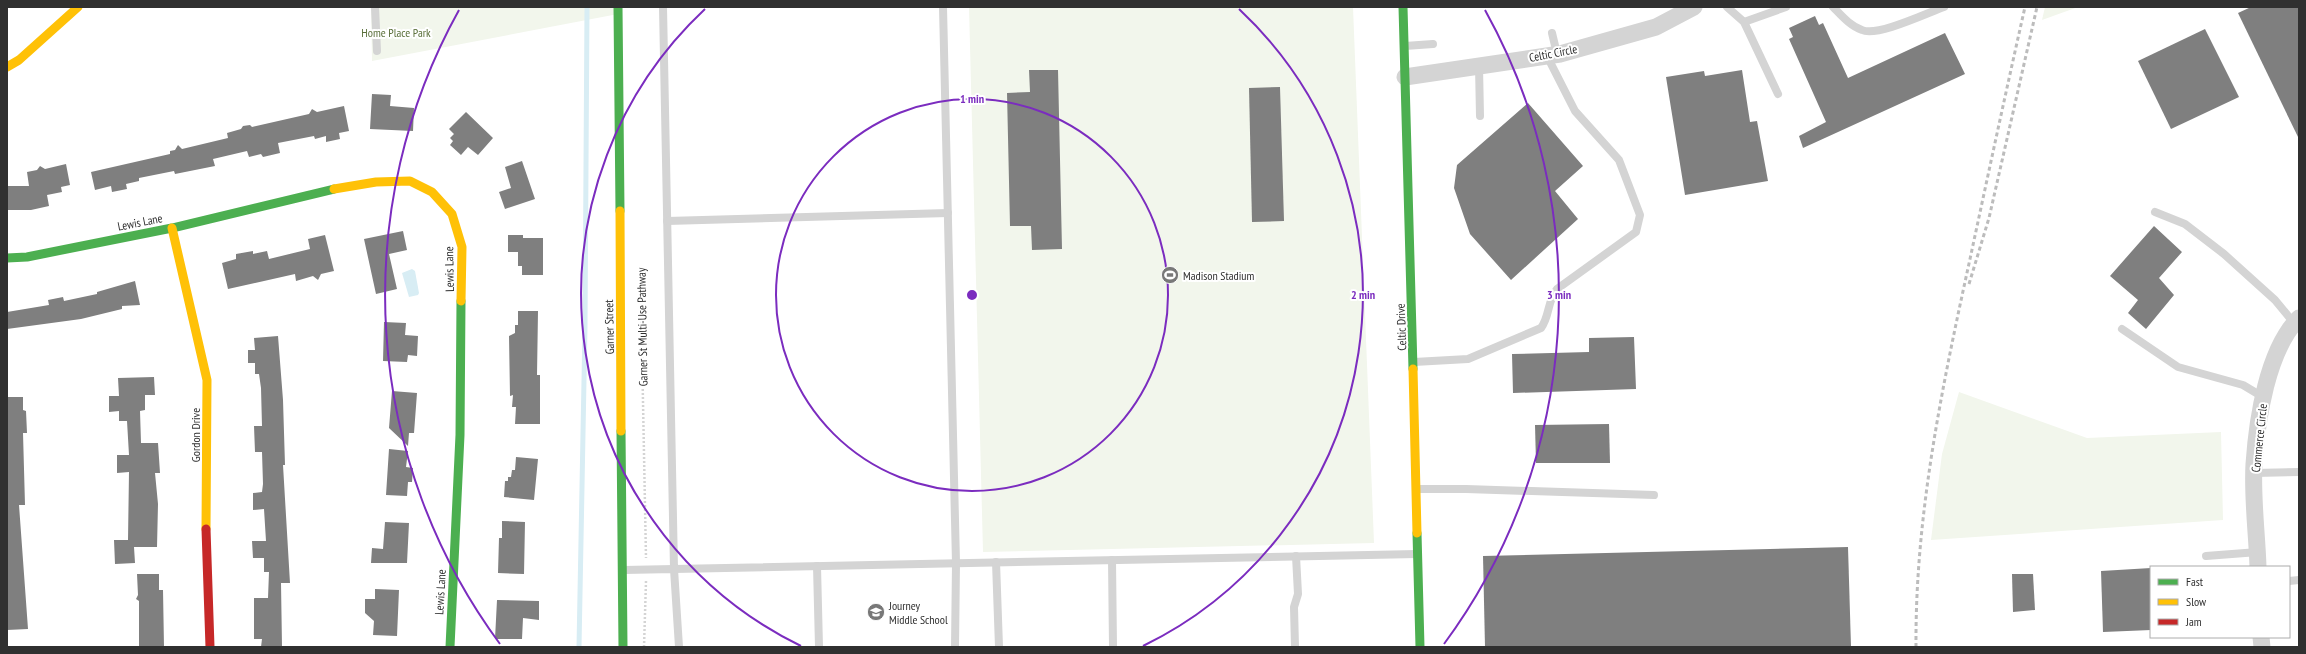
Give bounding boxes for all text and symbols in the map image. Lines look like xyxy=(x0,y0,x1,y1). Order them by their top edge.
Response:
park label: Home Place Park xyxy=(361,25,431,40)
street label: Celtic Circle xyxy=(1528,41,1578,65)
text: 1 min xyxy=(960,91,984,106)
street label: Lewis Lane xyxy=(116,210,164,234)
street label: Lewis Lane xyxy=(441,246,457,292)
sports icon: Madison Stadium xyxy=(1160,265,1180,285)
street label: Garner St Multi-Use Pathway xyxy=(633,267,651,386)
place label: Madison Stadium xyxy=(1183,268,1255,283)
text: 2 min xyxy=(1351,287,1375,302)
text: 3 min xyxy=(1547,287,1571,302)
centre of rings xyxy=(965,288,979,302)
street label: Garner Street xyxy=(601,299,617,355)
street label: Celtic Drive xyxy=(1393,303,1409,351)
street label: Commerce Circle xyxy=(2248,403,2270,473)
street label: Gordon Drive xyxy=(188,408,203,462)
legend xyxy=(2150,566,2290,638)
street label: Lewis Lane xyxy=(431,569,449,615)
text: Fast xyxy=(2186,574,2204,589)
text: Slow xyxy=(2186,594,2207,609)
place label: Journey Middle School xyxy=(888,598,948,627)
school or university icon: Journey Middle School xyxy=(866,602,886,622)
text: Jam xyxy=(2185,614,2202,629)

